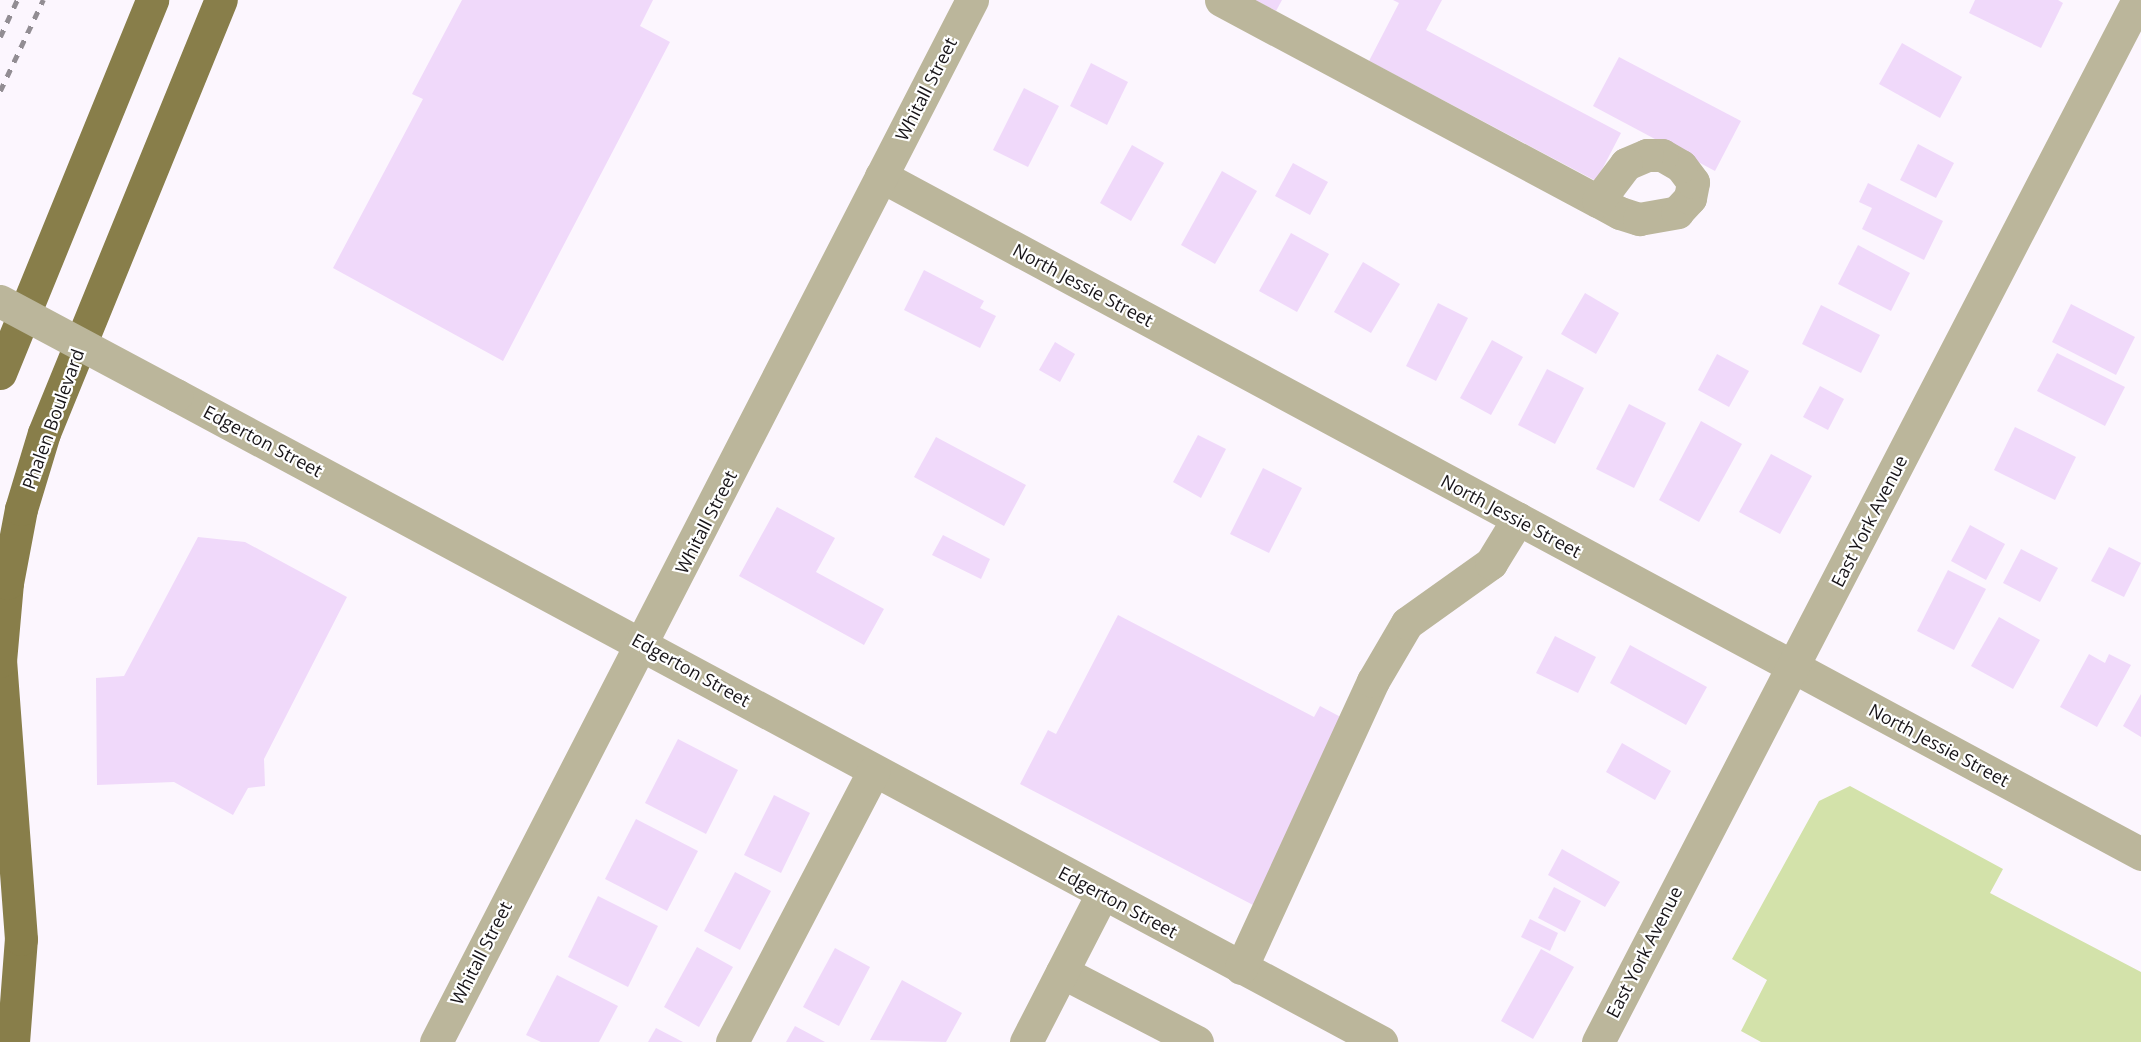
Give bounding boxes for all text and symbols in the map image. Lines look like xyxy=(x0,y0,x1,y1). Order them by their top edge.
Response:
street label: Whitall Street xyxy=(891,34,961,144)
street label: North Jessie Street xyxy=(1009,239,1157,331)
street label: Phalen Boulevard xyxy=(18,346,88,492)
street label: Edgerton Street xyxy=(200,401,326,481)
street label: East York Avenue xyxy=(1827,452,1911,590)
street label: Whitall Street xyxy=(671,467,741,577)
street label: North Jessie Street xyxy=(1437,470,1585,562)
street label: Edgerton Street xyxy=(628,629,754,711)
street label: North Jessie Street xyxy=(1865,699,2013,791)
street label: Edgerton Street xyxy=(1055,862,1181,942)
street label: East York Avenue xyxy=(1602,883,1686,1021)
street label: Whitall Street xyxy=(446,898,516,1008)

